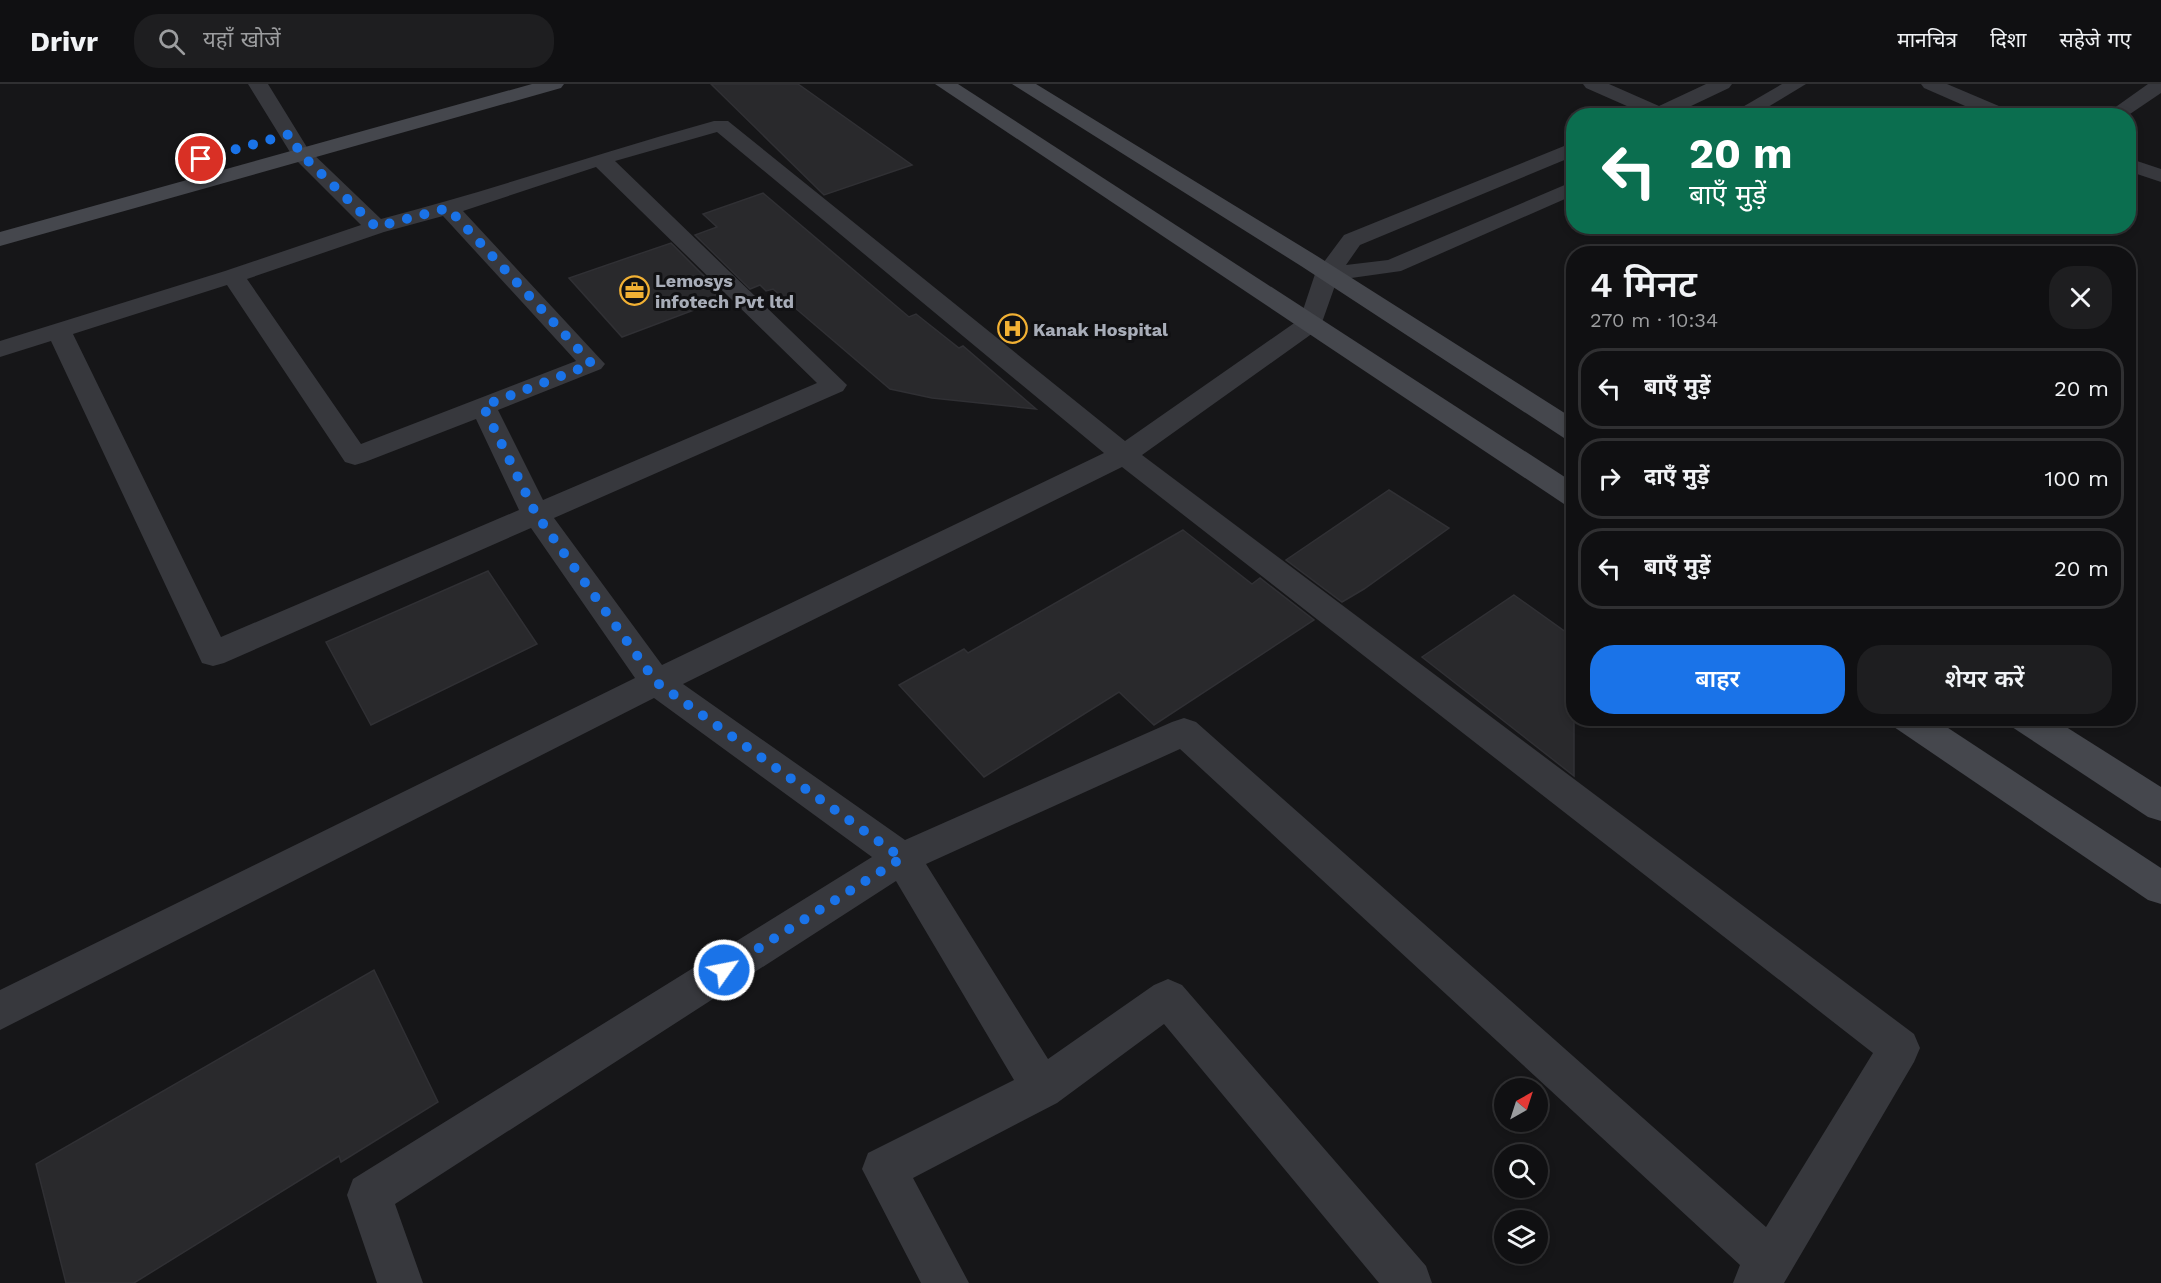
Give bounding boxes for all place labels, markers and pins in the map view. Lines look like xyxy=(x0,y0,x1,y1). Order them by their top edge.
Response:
pin xyxy=(175,133,226,184)
place label: Lemosys infotech Pvt ltd xyxy=(655,270,794,312)
office icon: Lemosys infotech Pvt ltd xyxy=(618,274,650,306)
hospital icon: Kanak Hospital xyxy=(996,313,1028,345)
place label: Kanak Hospital xyxy=(1033,319,1168,340)

